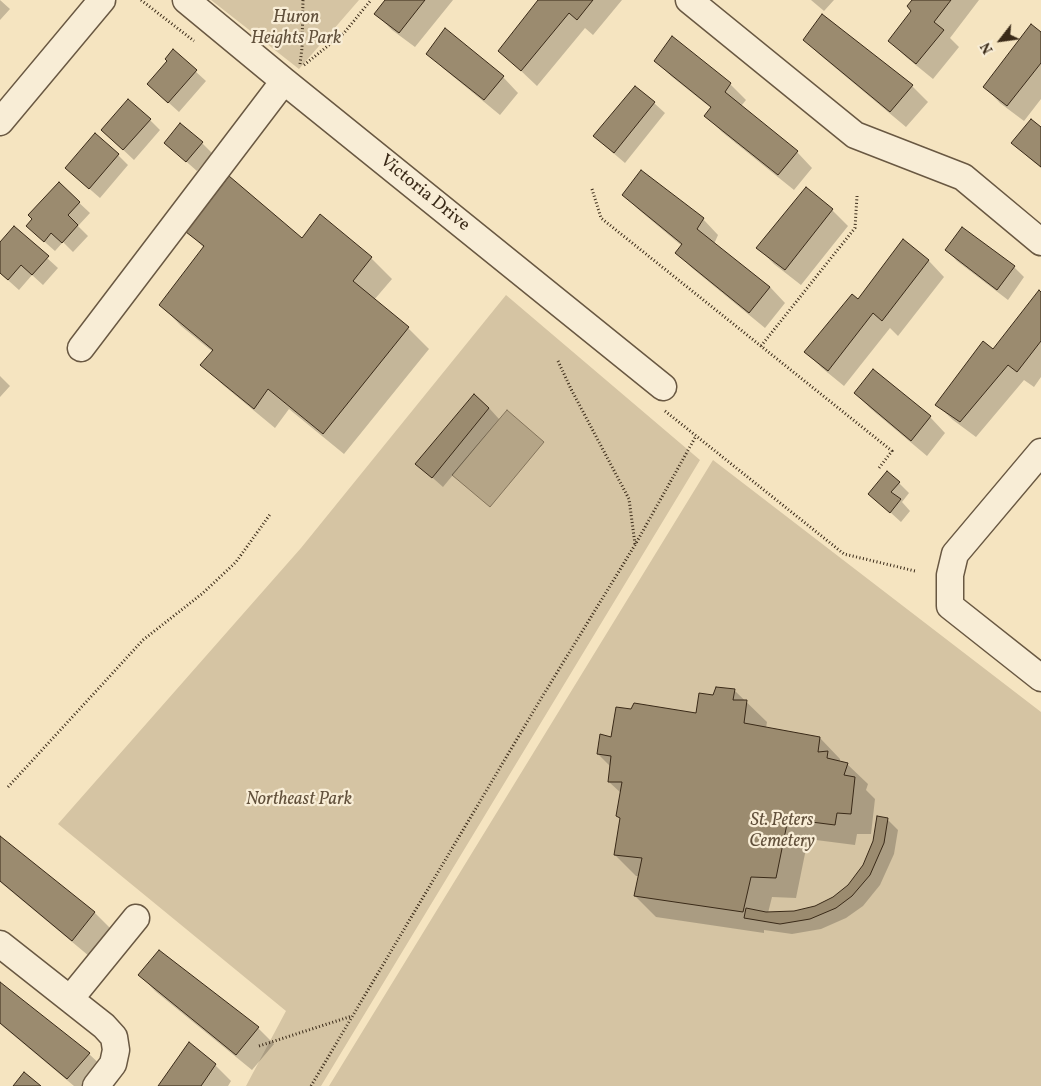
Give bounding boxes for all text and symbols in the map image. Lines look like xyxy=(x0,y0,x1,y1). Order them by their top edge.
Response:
park label: Huron Heights Park xyxy=(251,8,341,50)
north arrow xyxy=(976,15,1026,65)
text: N xyxy=(977,39,998,57)
street label: Victoria Drive xyxy=(374,151,474,237)
park label: Northeast Park xyxy=(246,790,352,812)
park label: St. Peters Cemetery xyxy=(749,811,815,854)

